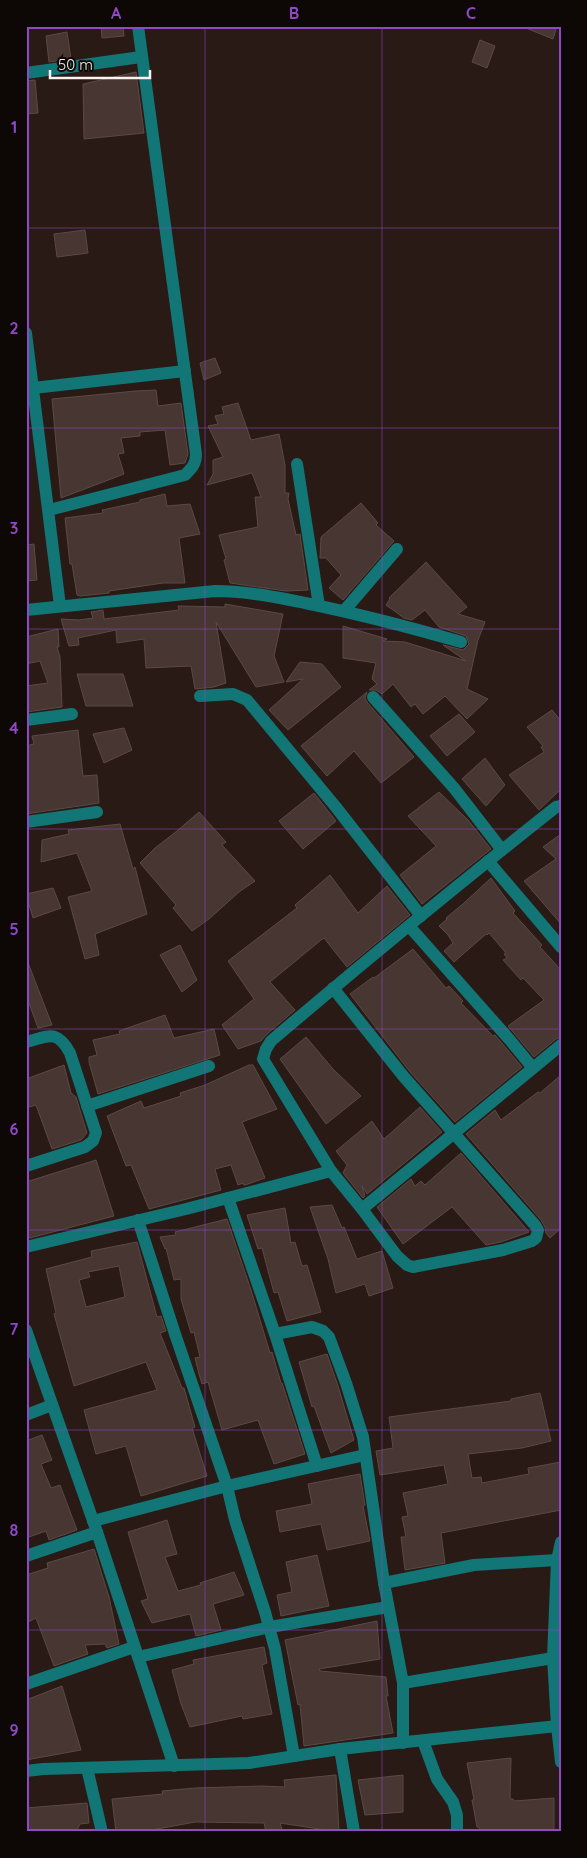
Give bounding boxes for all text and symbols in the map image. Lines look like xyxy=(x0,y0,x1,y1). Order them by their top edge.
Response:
text: A xyxy=(111,3,122,23)
text: B xyxy=(289,3,299,23)
text: C xyxy=(466,3,476,23)
scale bar xyxy=(50,48,150,80)
text: 50 m xyxy=(58,55,93,74)
text: 1 xyxy=(11,117,17,137)
text: 2 xyxy=(9,318,19,338)
text: 3 xyxy=(10,518,18,538)
text: 4 xyxy=(9,718,19,738)
text: 5 xyxy=(9,919,19,939)
text: 6 xyxy=(10,1119,19,1139)
text: 7 xyxy=(10,1319,19,1339)
text: 8 xyxy=(10,1520,19,1540)
text: 9 xyxy=(9,1720,19,1740)

